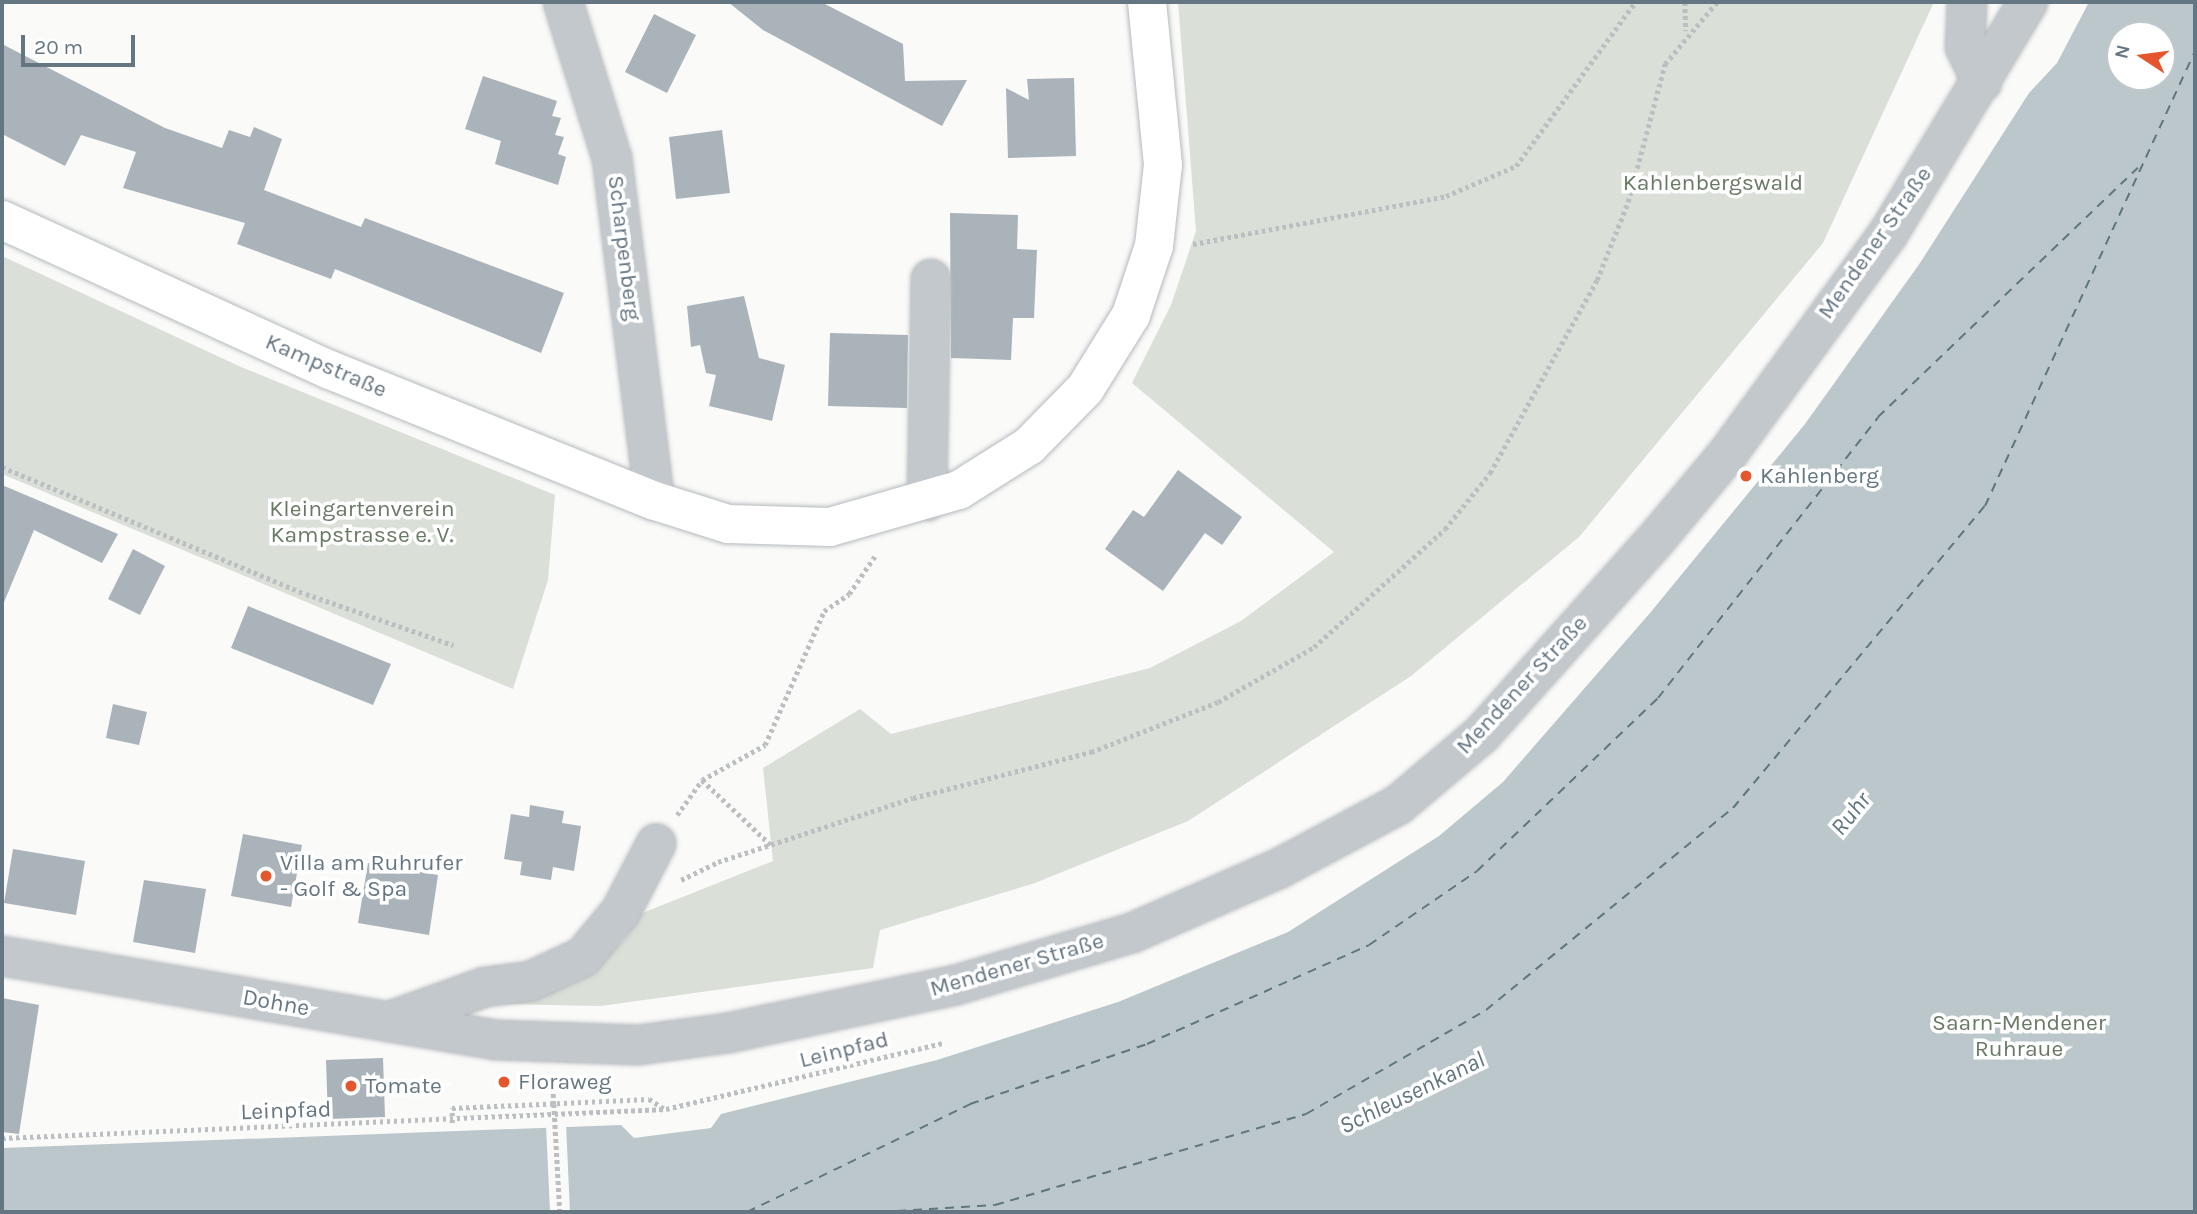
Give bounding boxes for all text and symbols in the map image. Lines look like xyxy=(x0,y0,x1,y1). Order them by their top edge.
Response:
scale bar xyxy=(24,21,138,65)
north arrow xyxy=(2106,21,2176,91)
text: 20 m xyxy=(34,35,83,59)
text: N xyxy=(2110,43,2135,61)
street label: Mendener Straße xyxy=(1812,162,1938,324)
park label: Kahlenbergswald xyxy=(1623,169,1803,197)
street label: Scharpenberg xyxy=(601,174,647,322)
street label: Kampstraße xyxy=(261,328,391,404)
place label: Kahlenberg xyxy=(1760,462,1879,490)
marker: Kahlenberg xyxy=(1738,468,1754,484)
park label: Kleingartenverein Kampstrasse e. V. xyxy=(269,495,455,549)
street label: Mendener Straße xyxy=(1451,610,1593,760)
water label: Ruhr xyxy=(1825,786,1877,842)
place label: Villa am Ruhrufer - Golf & Spa xyxy=(280,849,463,903)
marker: Villa am Ruhrufer - Golf & Spa xyxy=(258,868,274,884)
street label: Mendener Straße xyxy=(927,927,1107,1003)
street label: Dohne xyxy=(240,984,312,1022)
park label: Saarn-Mendener Ruhraue xyxy=(1932,1009,2106,1063)
street label: Leinpfad xyxy=(797,1026,891,1074)
water label: Schleusenkanal xyxy=(1334,1045,1490,1141)
place label: Floraweg xyxy=(518,1068,611,1096)
place label: Tomate xyxy=(365,1072,442,1100)
marker: Floraweg xyxy=(496,1074,512,1090)
marker: Tomate xyxy=(343,1078,359,1094)
street label: Leinpfad xyxy=(240,1096,332,1126)

